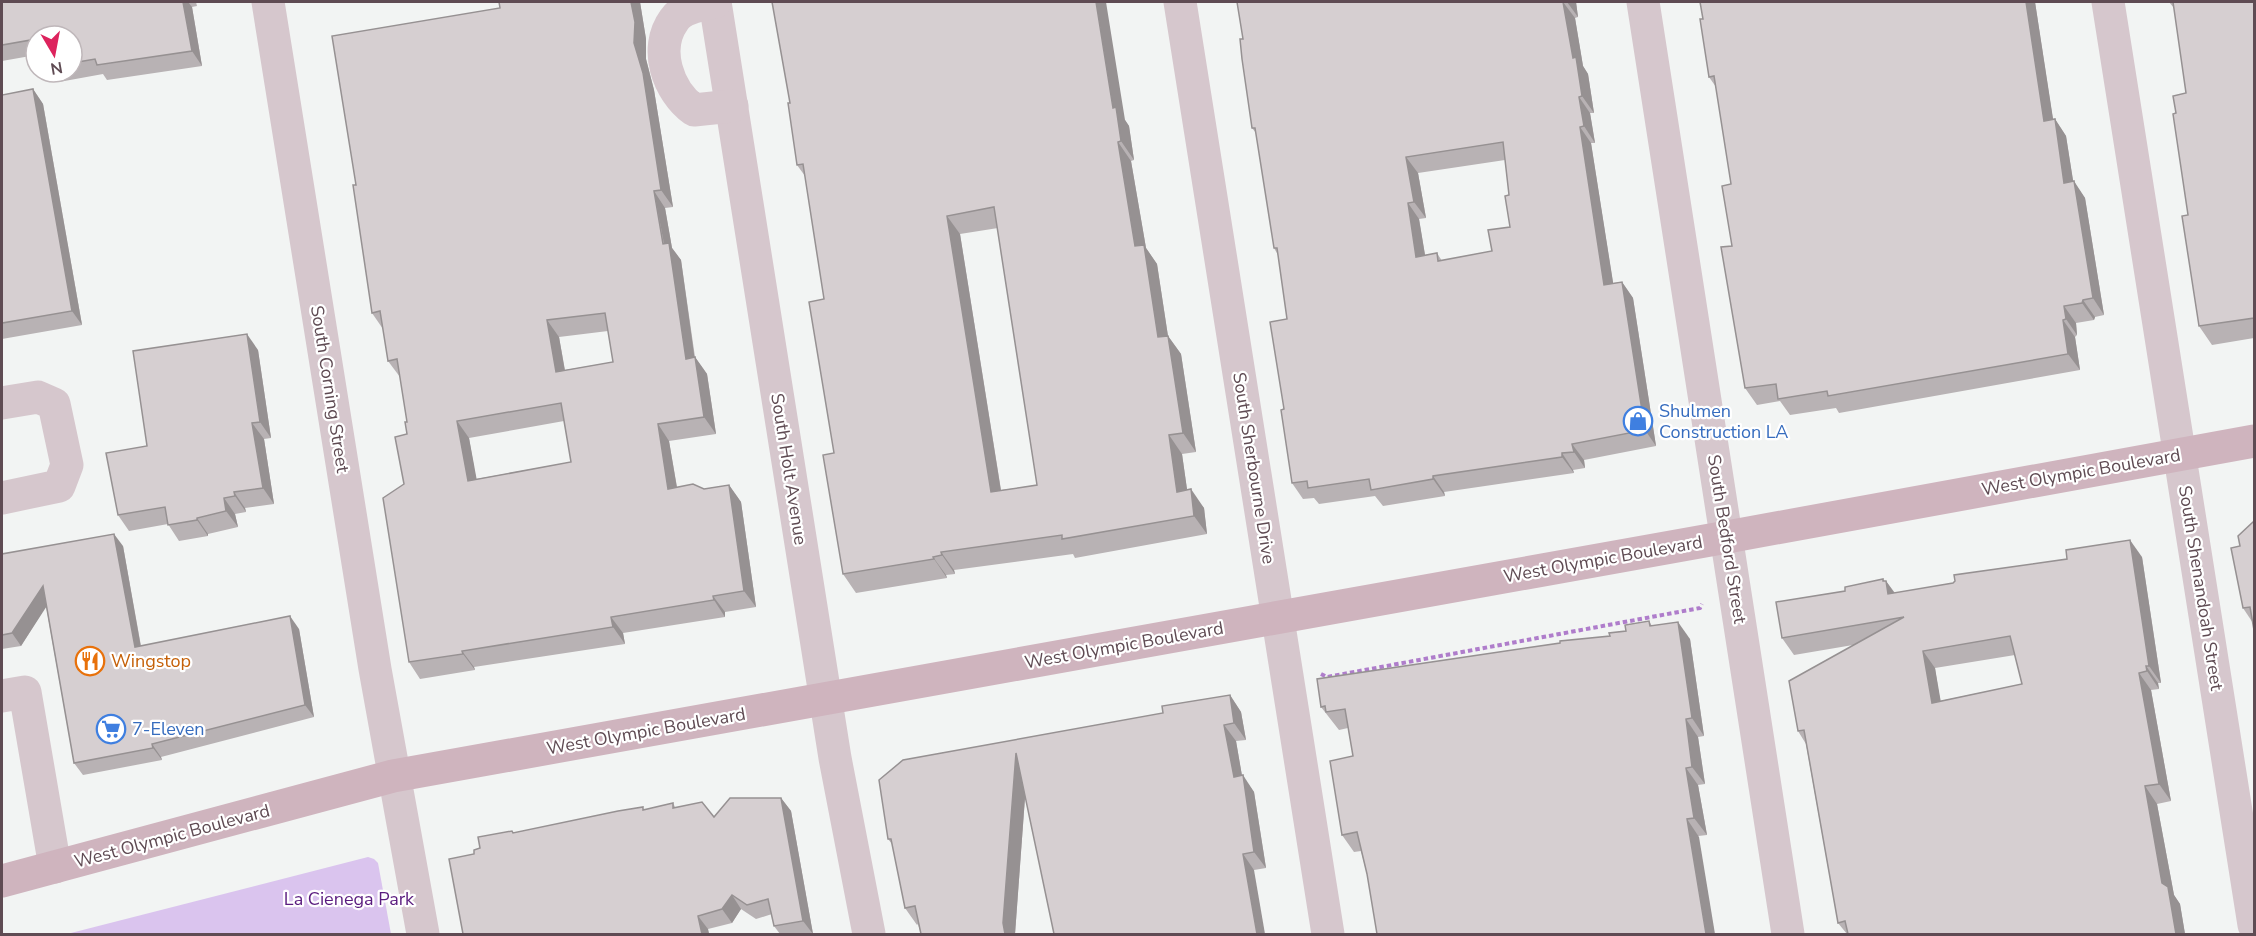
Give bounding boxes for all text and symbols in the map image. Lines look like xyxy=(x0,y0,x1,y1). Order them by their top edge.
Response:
north arrow xyxy=(24,24,84,84)
text: N xyxy=(49,56,64,80)
street label: South Corning Street xyxy=(305,304,355,475)
street label: South Sherbourne Drive xyxy=(1227,370,1281,566)
street label: South Holt Avenue xyxy=(765,391,813,547)
place label: Shulmen Construction LA xyxy=(1659,399,1788,444)
shop icon: Shulmen Construction LA xyxy=(1622,405,1654,437)
street label: West Olympic Boulevard xyxy=(1980,443,2182,501)
street label: South Bedford Street xyxy=(1702,453,1752,626)
street label: South Shenandoah Street xyxy=(2173,484,2229,693)
street label: West Olympic Boulevard xyxy=(1502,530,1704,588)
street label: West Olympic Boulevard xyxy=(1023,616,1225,674)
restaurant icon: Wingstop xyxy=(74,645,106,677)
place label: Wingstop xyxy=(111,649,191,673)
street label: West Olympic Boulevard xyxy=(545,702,747,760)
supermarket icon: 7-Eleven xyxy=(95,713,127,745)
place label: 7-Eleven xyxy=(132,717,205,741)
street label: West Olympic Boulevard xyxy=(72,798,272,874)
park label: La Cienega Park xyxy=(284,887,415,911)

